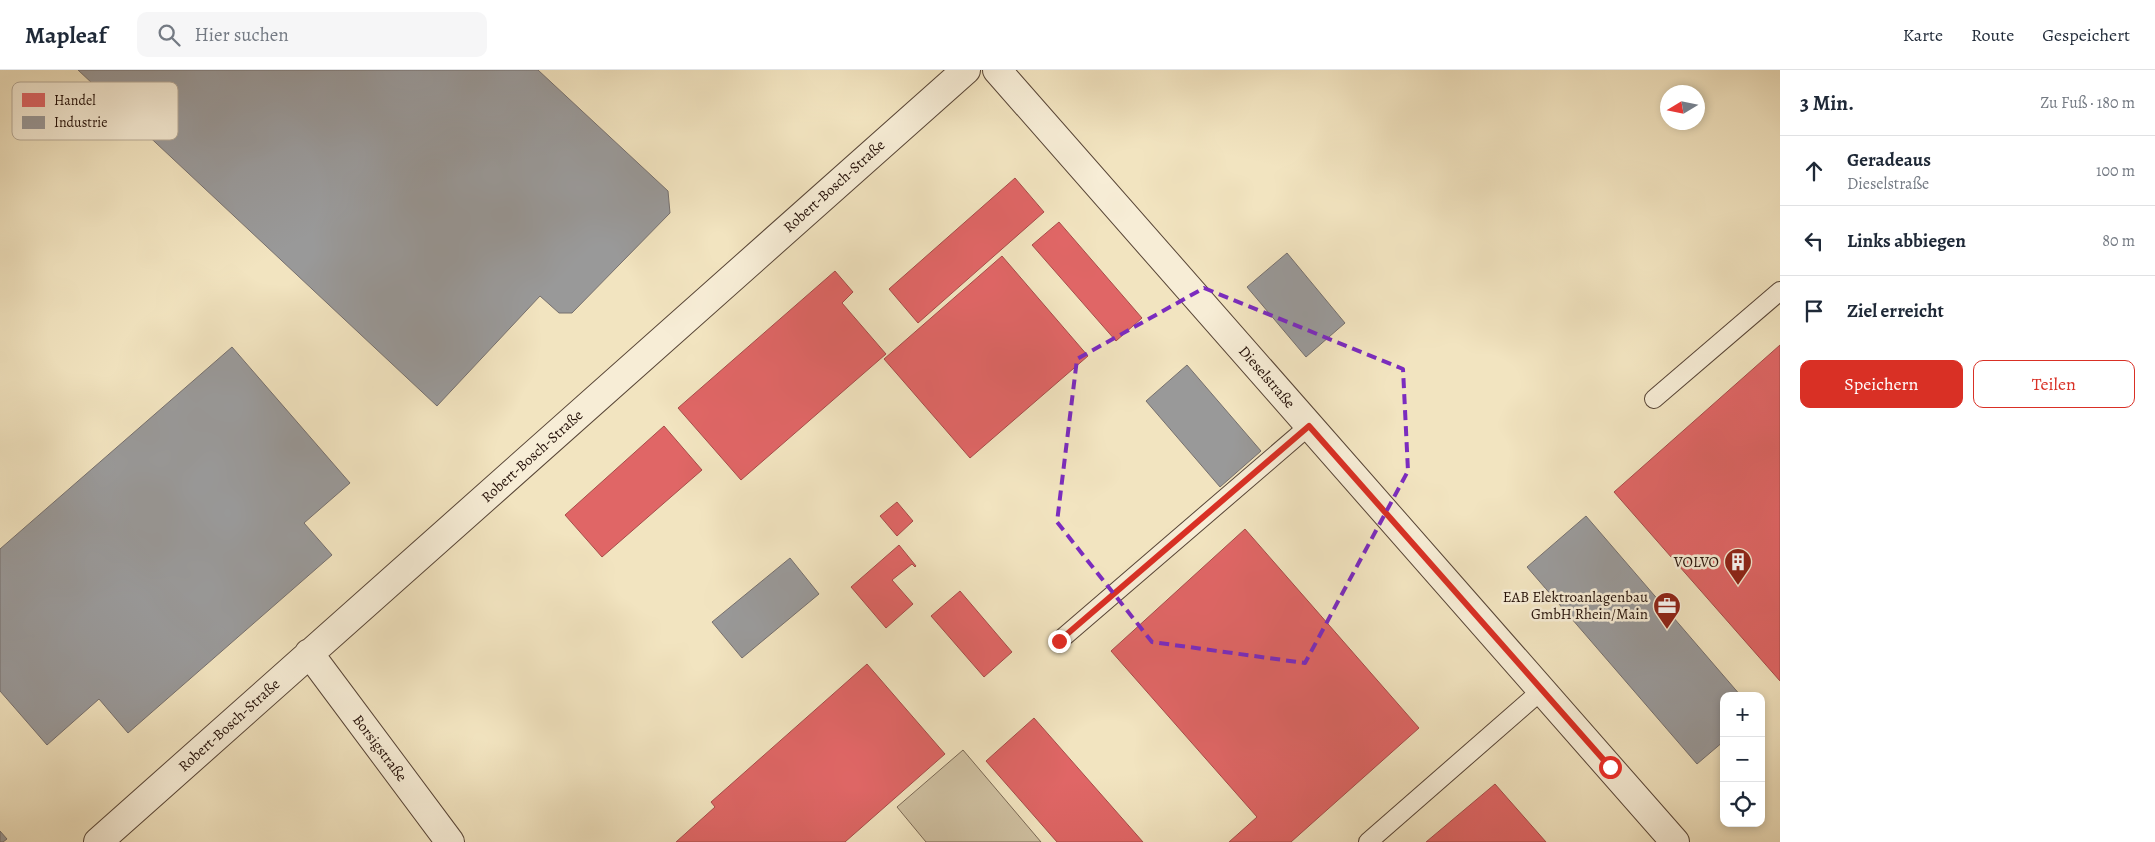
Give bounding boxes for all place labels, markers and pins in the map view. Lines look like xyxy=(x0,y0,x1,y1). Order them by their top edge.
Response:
building icon: VOLVO xyxy=(1723,547,1753,586)
place label: VOLVO xyxy=(1673,552,1719,572)
place label: EAB Elektroanlagenbau GmbH Rhein/Main xyxy=(1503,587,1649,624)
office icon: EAB Elektroanlagenbau GmbH Rhein/Main xyxy=(1652,591,1682,630)

